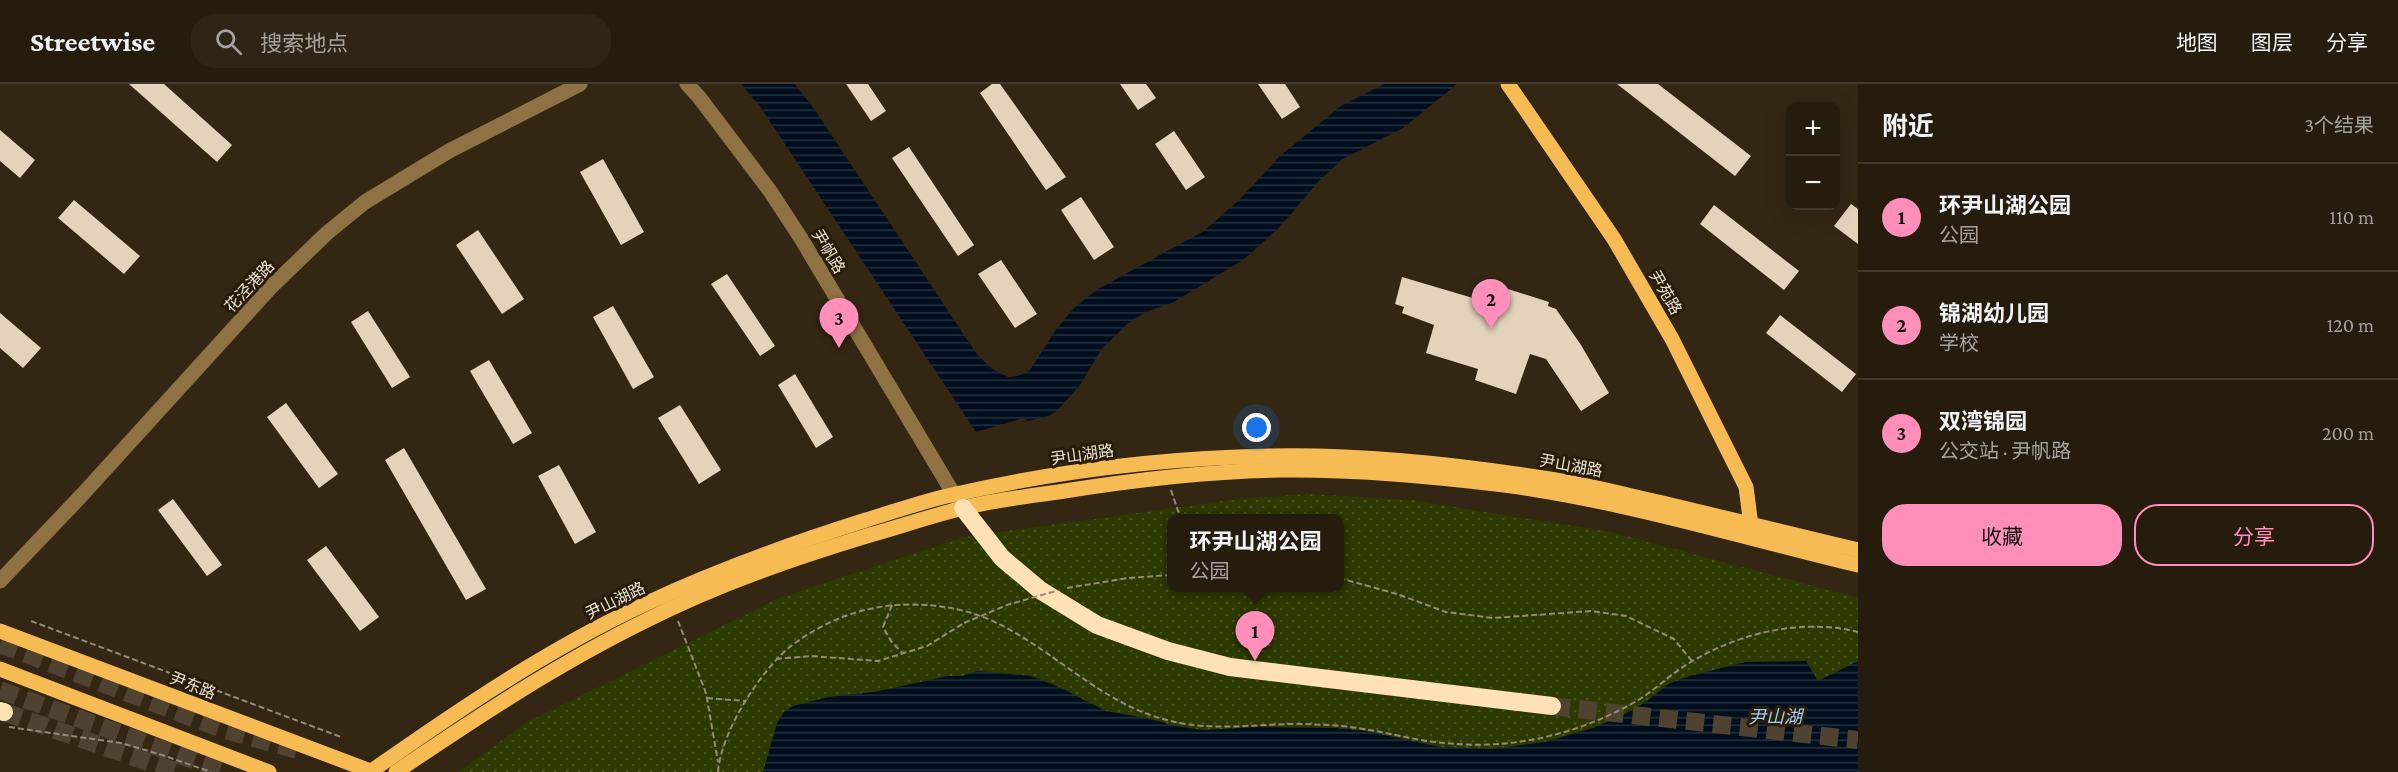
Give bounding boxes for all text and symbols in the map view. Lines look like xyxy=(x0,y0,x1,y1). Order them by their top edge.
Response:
search box xyxy=(191,14,611,68)
icon: search xyxy=(212,25,245,58)
text: Streetwise xyxy=(30,26,155,57)
text: 搜索地点 xyxy=(260,31,348,56)
text: 地图 xyxy=(2176,31,2218,55)
text: 图层 xyxy=(2251,31,2293,55)
text: 分享 xyxy=(2326,31,2368,55)
map controls xyxy=(1786,102,1840,210)
button: + xyxy=(1786,102,1840,156)
text: 附近 xyxy=(1882,112,1934,141)
text: 3个结果 xyxy=(2305,114,2374,136)
button: − xyxy=(1786,156,1840,210)
text: 环尹山湖公园 xyxy=(1939,193,2071,218)
text: 1 xyxy=(1898,206,1905,228)
text: 110 m xyxy=(2330,206,2374,228)
text: 公园 xyxy=(1939,224,1979,246)
street label: 尹帆路 xyxy=(809,226,848,276)
street label: 花泾港路 xyxy=(221,257,277,316)
street label: 尹苑路 xyxy=(1646,267,1685,317)
pin: 2 xyxy=(1472,280,1510,329)
pin: 3 xyxy=(820,298,858,348)
text: 锦湖幼儿园 xyxy=(1939,301,2049,326)
text: 2 xyxy=(1896,314,1907,336)
text: 120 m xyxy=(2327,314,2374,336)
text: 学校 xyxy=(1939,332,1979,354)
text: 双湾锦园 xyxy=(1939,409,2027,434)
your location xyxy=(1242,413,1271,442)
text: 3 xyxy=(1897,422,1906,444)
text: 200 m xyxy=(2322,422,2374,444)
text: 公交站 · 尹帆路 xyxy=(1939,440,2071,462)
street label: 尹山湖路 xyxy=(1049,442,1115,467)
street label: 尹山湖路 xyxy=(1538,452,1604,479)
button: 收藏 xyxy=(1882,504,2122,566)
button: 分享 xyxy=(2134,504,2374,566)
popup xyxy=(1167,514,1344,592)
text: 环尹山湖公园 xyxy=(1189,529,1322,554)
text: 公园 xyxy=(1189,560,1229,582)
street label: 尹山湖路 xyxy=(583,579,648,622)
pin: 1 xyxy=(1236,612,1274,661)
street label: 尹东路 xyxy=(167,669,218,702)
water label: 尹山湖 xyxy=(1748,707,1805,727)

